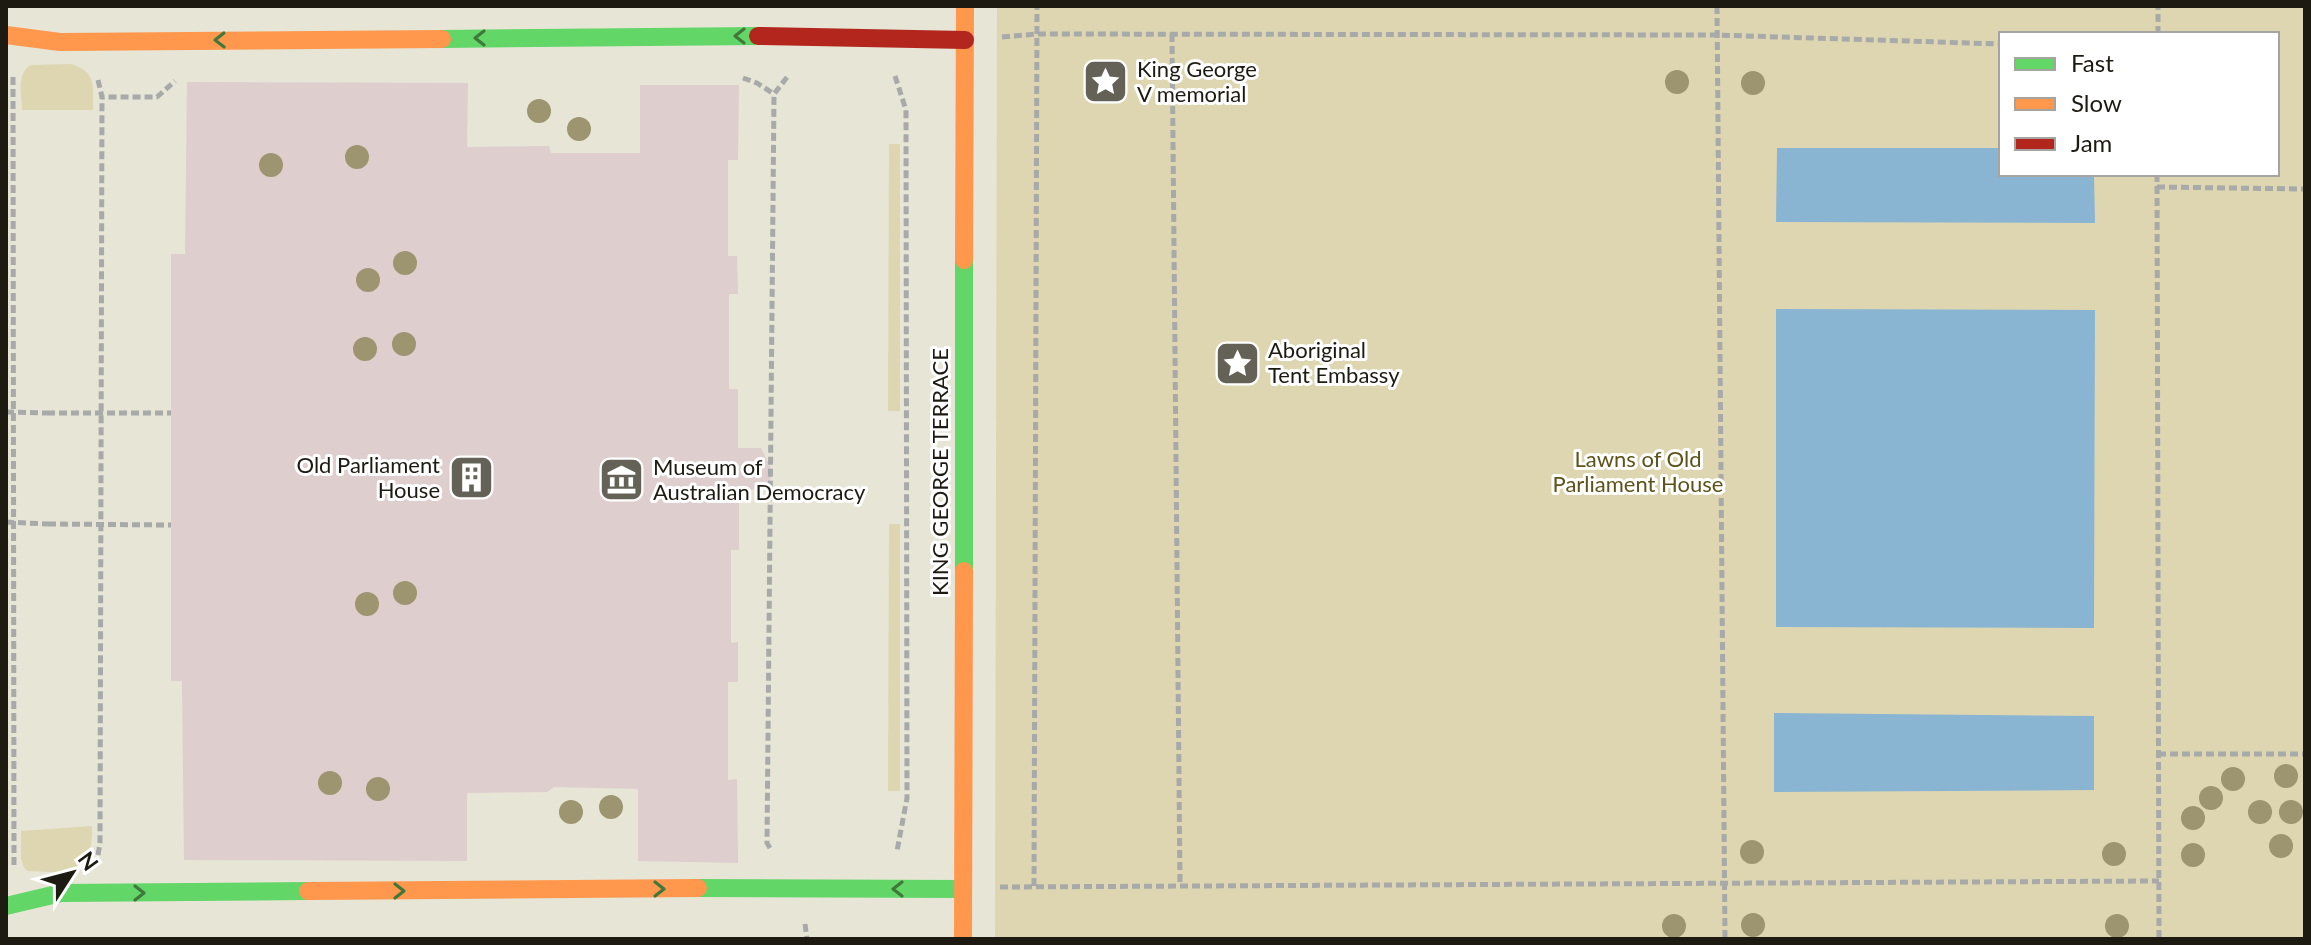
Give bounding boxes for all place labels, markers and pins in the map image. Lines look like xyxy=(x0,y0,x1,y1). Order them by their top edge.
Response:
place label: King George V memorial xyxy=(1137,55,1257,107)
place icon: King George V memorial xyxy=(1082,58,1130,106)
place label: Aboriginal Tent Embassy xyxy=(1268,336,1400,388)
place icon: Aboriginal Tent Embassy xyxy=(1213,339,1261,387)
place label: Old Parliament House xyxy=(297,451,440,503)
place label: Museum of Australian Democracy xyxy=(653,453,866,505)
building icon: Old Parliament House xyxy=(447,454,495,502)
museum icon: Museum of Australian Democracy xyxy=(598,456,646,504)

